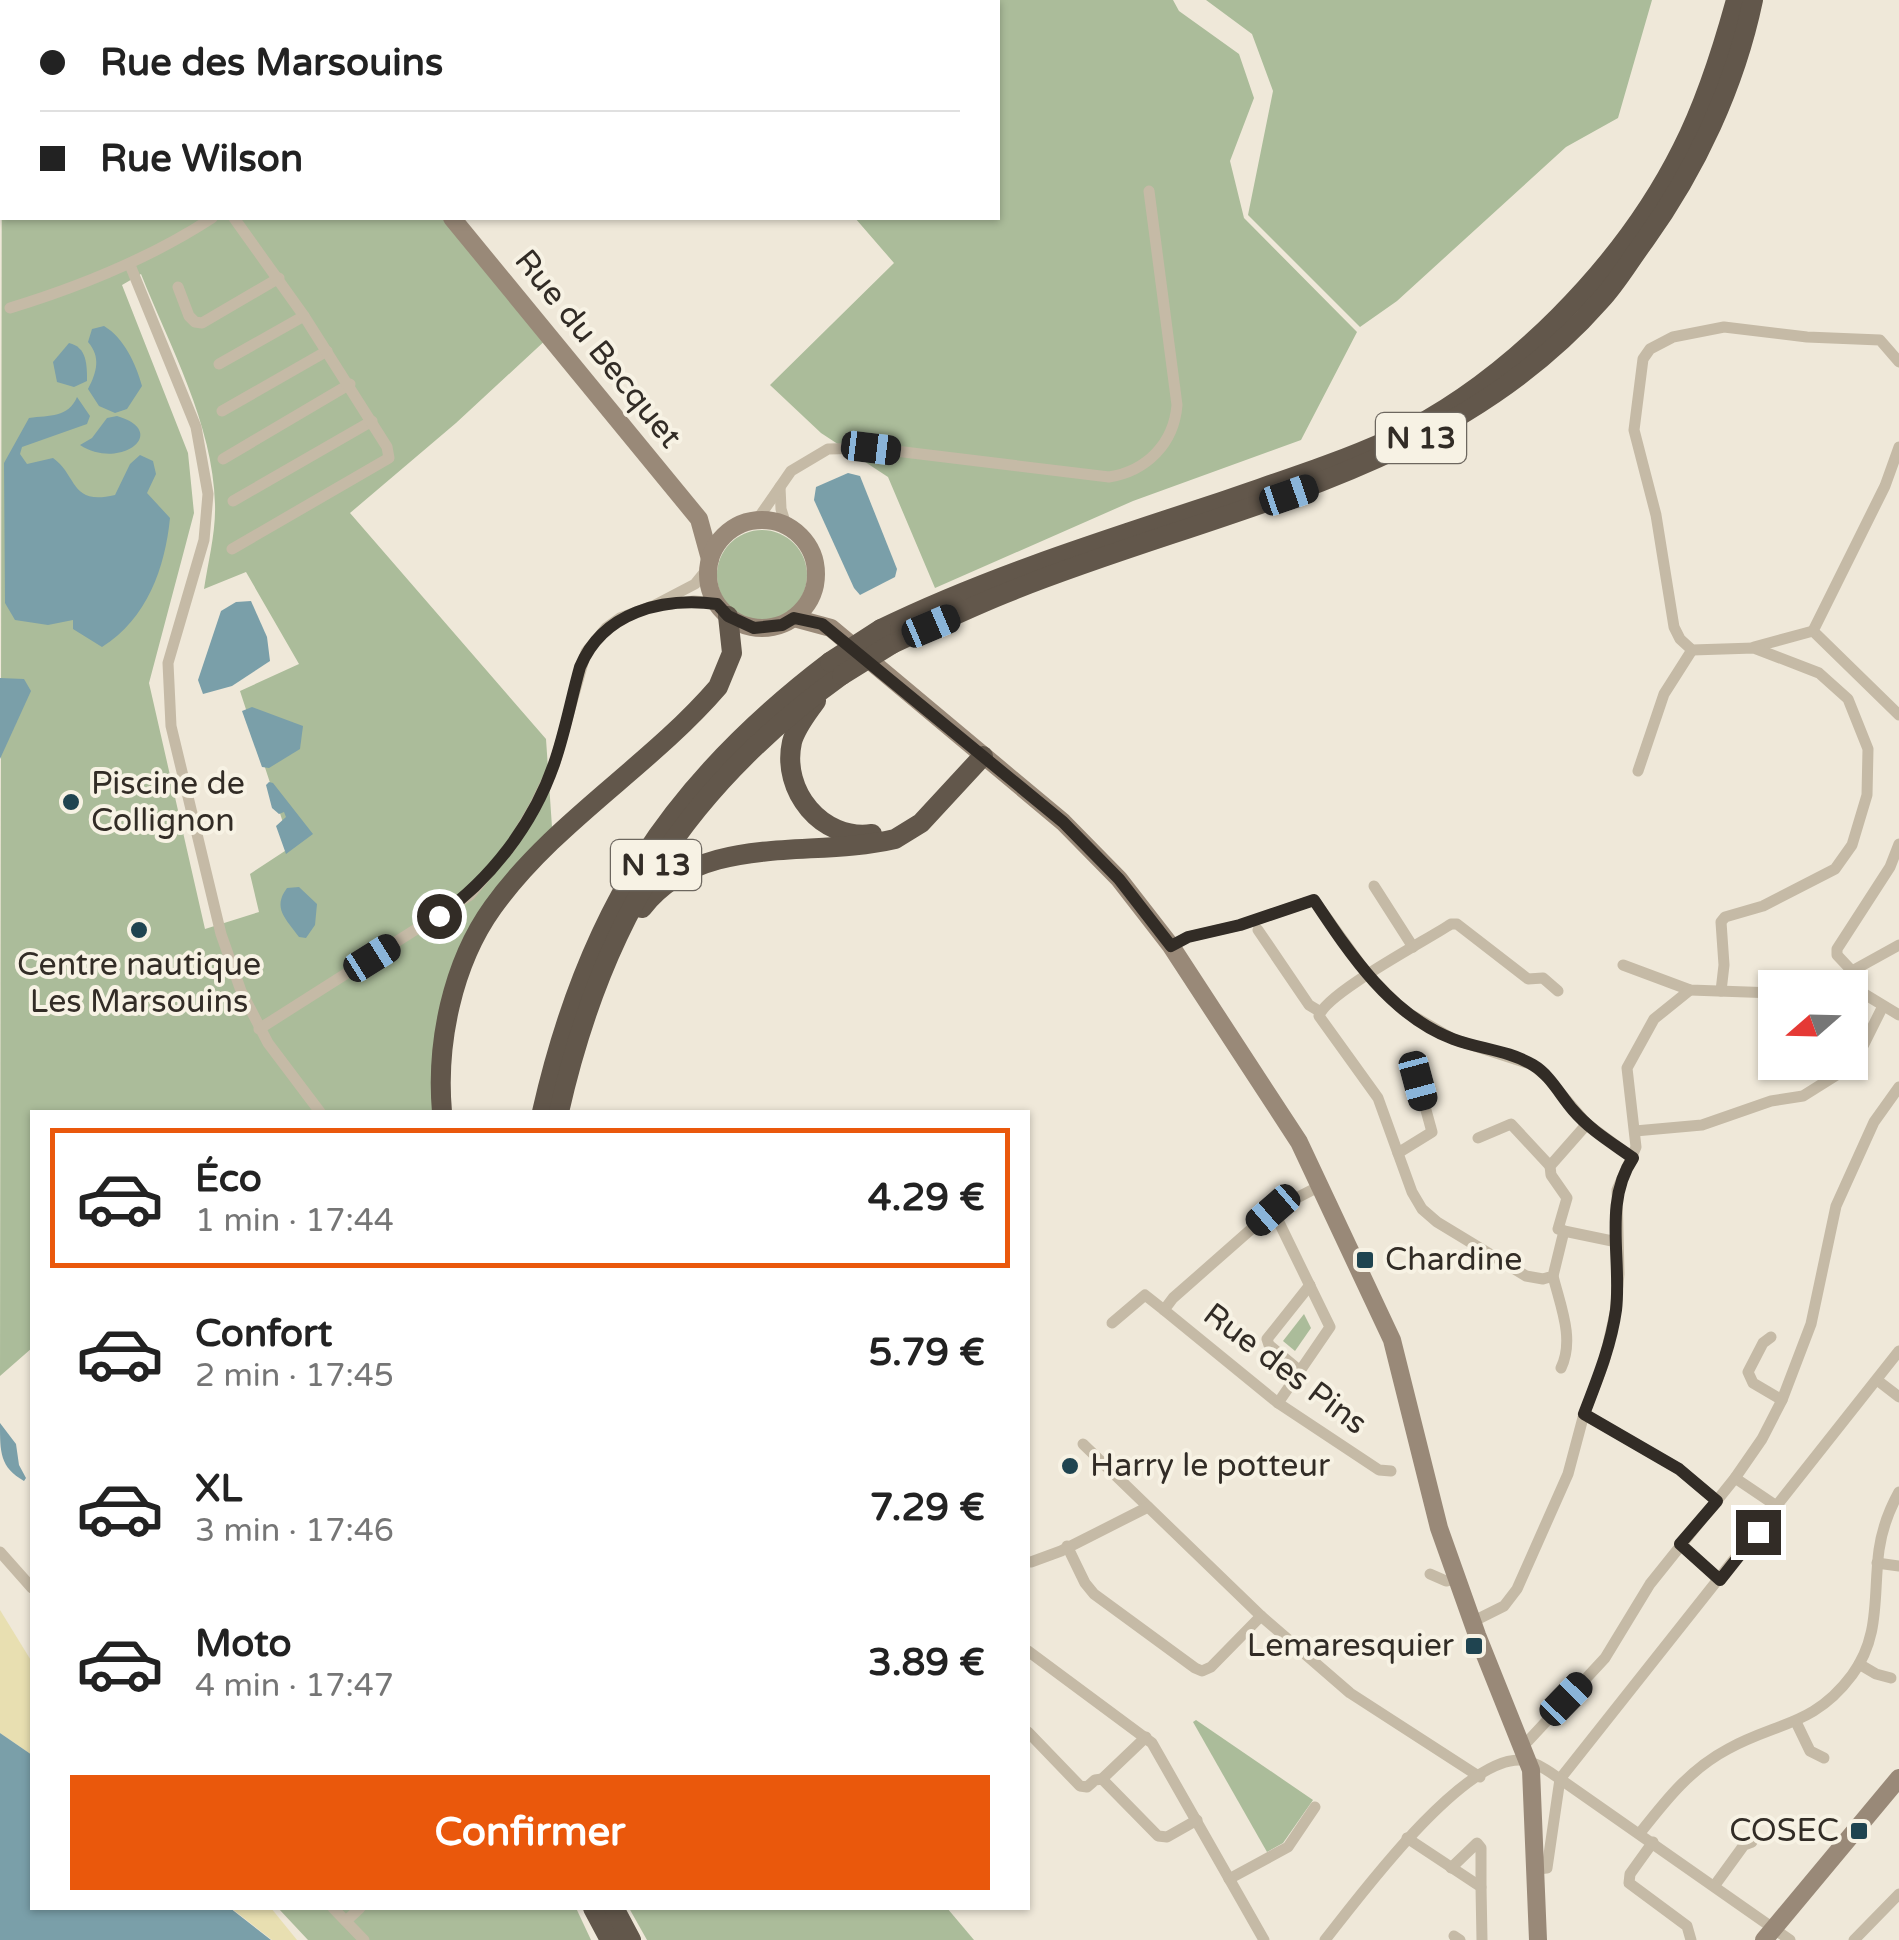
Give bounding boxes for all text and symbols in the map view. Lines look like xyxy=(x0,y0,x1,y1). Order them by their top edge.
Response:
text: Rue des Marsouins xyxy=(100,40,443,86)
text: Rue Wilson xyxy=(100,136,303,182)
street label: Rue du Becquet xyxy=(507,242,689,456)
road number: N 13 xyxy=(1376,413,1466,463)
car xyxy=(839,429,903,467)
car xyxy=(1256,471,1322,519)
car xyxy=(898,600,964,652)
place label: Piscine de Collignon xyxy=(91,765,245,840)
marker: Piscine de Collignon xyxy=(60,791,82,813)
road number: N 13 xyxy=(611,840,701,890)
route start xyxy=(417,894,462,939)
marker: Centre nautique Les Marsouins xyxy=(128,919,150,941)
car xyxy=(339,929,405,987)
place label: Centre nautique Les Marsouins xyxy=(17,946,261,1021)
north arrow xyxy=(1758,970,1868,1080)
map controls xyxy=(1758,970,1868,1080)
car xyxy=(1396,1048,1440,1114)
icon: car xyxy=(75,1153,165,1243)
text: Éco xyxy=(195,1156,262,1202)
text: 4.29 € xyxy=(868,1175,985,1221)
car xyxy=(1241,1179,1305,1241)
text: 1 min · 17:44 xyxy=(195,1202,394,1240)
place label: Chardine xyxy=(1385,1241,1522,1279)
marker: Chardine xyxy=(1354,1249,1376,1271)
street label: Rue des Pins xyxy=(1196,1295,1374,1443)
icon: car xyxy=(75,1308,165,1398)
text: Confort xyxy=(195,1311,332,1357)
text: 5.79 € xyxy=(868,1330,985,1376)
text: 2 min · 17:45 xyxy=(195,1357,394,1395)
place label: Harry le potteur xyxy=(1090,1447,1331,1485)
marker: Harry le potteur xyxy=(1059,1455,1081,1477)
icon: car xyxy=(75,1463,165,1553)
text: XL xyxy=(195,1466,242,1512)
text: 7.29 € xyxy=(870,1485,985,1531)
route end xyxy=(1736,1510,1781,1555)
text: 3 min · 17:46 xyxy=(195,1512,394,1550)
icon: car xyxy=(75,1618,165,1708)
text: Moto xyxy=(195,1621,291,1667)
place label: Lemaresquier xyxy=(1247,1627,1455,1665)
marker: Lemaresquier xyxy=(1463,1635,1485,1657)
text: 3.89 € xyxy=(868,1640,985,1686)
text: 4 min · 17:47 xyxy=(195,1667,394,1705)
car xyxy=(1534,1667,1598,1731)
button: Confirmer xyxy=(70,1775,990,1890)
place label: COSEC xyxy=(1729,1812,1839,1850)
marker: COSEC xyxy=(1848,1820,1870,1842)

